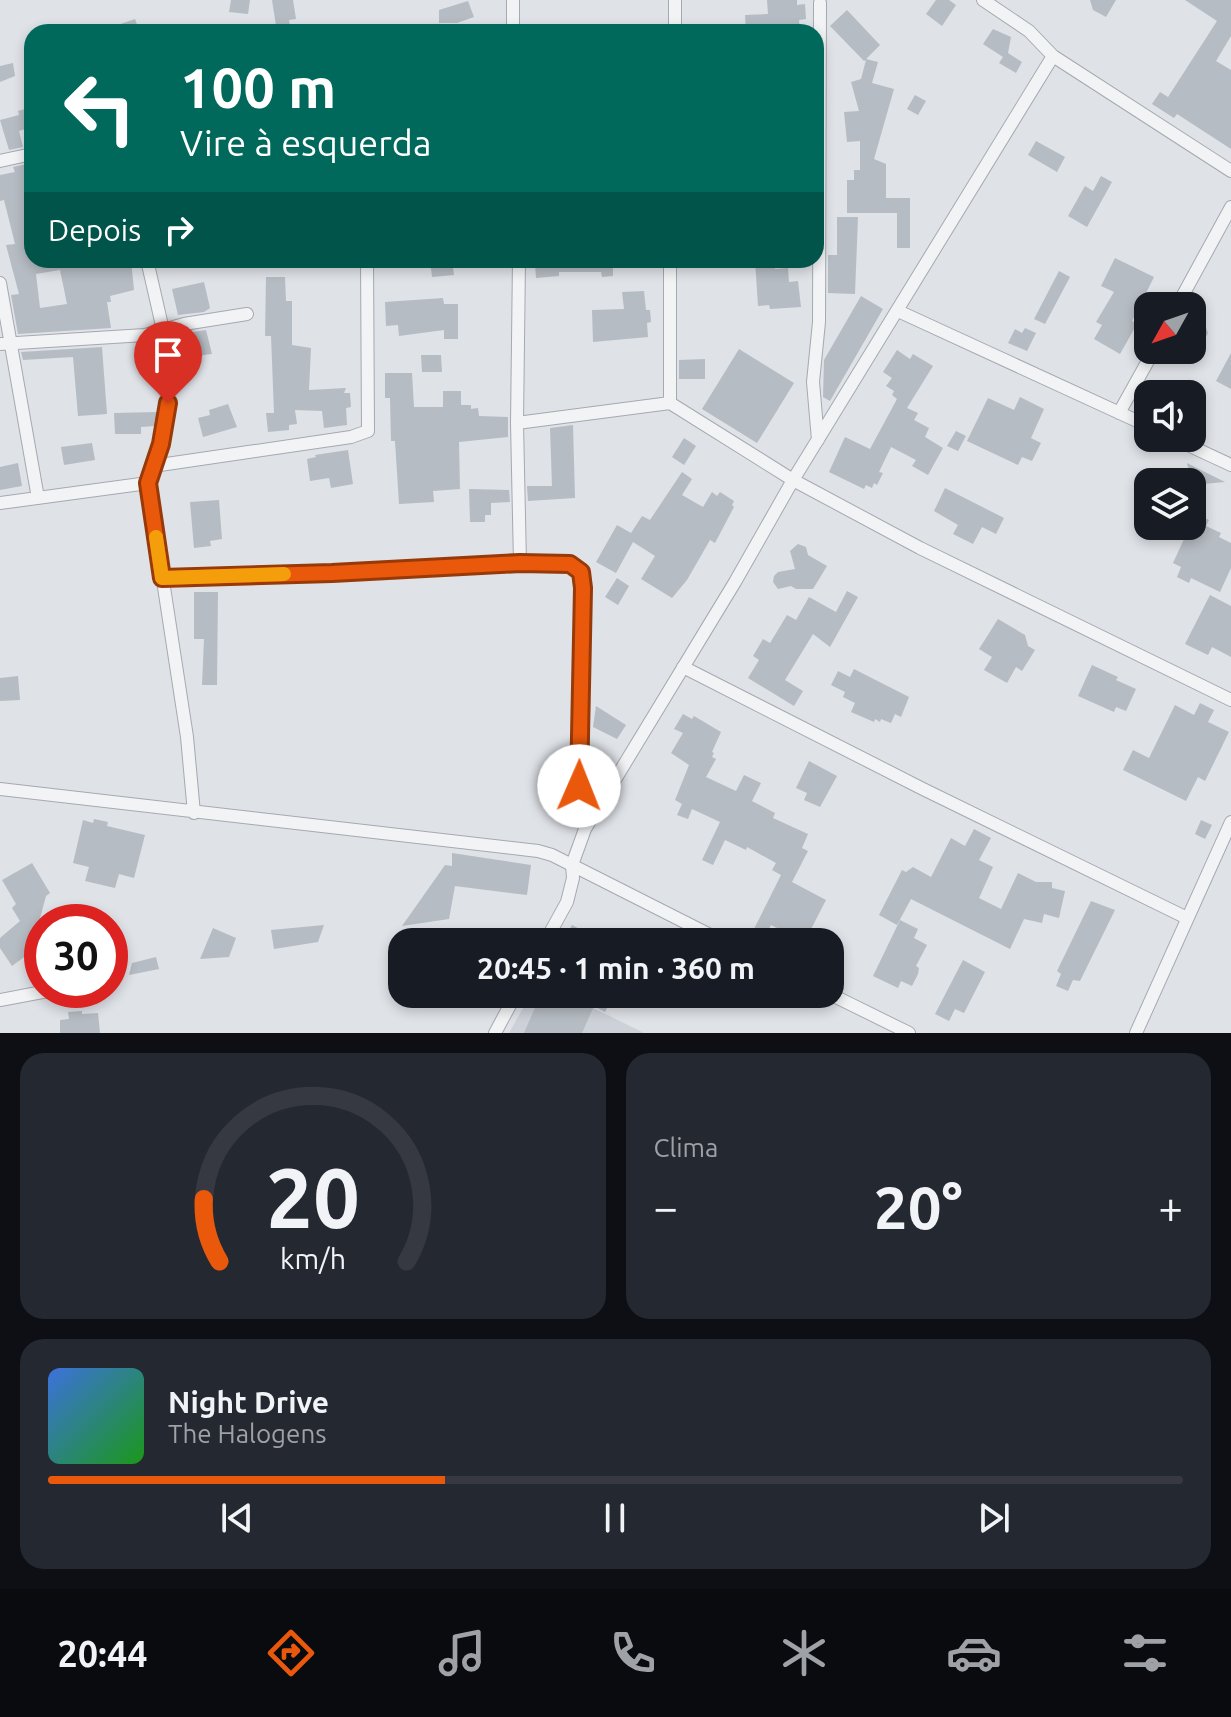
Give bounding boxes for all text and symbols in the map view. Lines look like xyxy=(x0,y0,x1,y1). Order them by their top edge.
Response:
icon: left xyxy=(48,56,152,160)
text: 100 m xyxy=(180,56,336,119)
text: Vire à esquerda xyxy=(180,122,431,163)
icon: right xyxy=(157,208,201,252)
text: Depois xyxy=(48,213,141,247)
north arrow xyxy=(1134,292,1206,364)
map controls xyxy=(1134,292,1206,540)
pin xyxy=(134,321,202,403)
icon: arrive xyxy=(146,333,190,377)
button: sound xyxy=(1134,380,1206,452)
button: layers xyxy=(1134,468,1206,540)
position arrow xyxy=(537,744,621,828)
speed limit sign: 30 xyxy=(24,904,128,1008)
text: 20:45 · 1 min · 360 m xyxy=(477,951,755,985)
text: Clima xyxy=(654,1133,718,1162)
text: 20 xyxy=(266,1150,360,1244)
text: 20° xyxy=(874,1173,963,1240)
text: − xyxy=(654,1182,678,1231)
text: + xyxy=(1158,1182,1183,1231)
text: km/h xyxy=(280,1242,346,1274)
text: Night Drive xyxy=(168,1385,329,1419)
text: The Halogens xyxy=(168,1419,327,1448)
icon: previous xyxy=(215,1496,259,1540)
icon: pause xyxy=(593,1496,637,1540)
icon: next xyxy=(972,1496,1016,1540)
icon: directions xyxy=(263,1625,319,1681)
icon: music xyxy=(434,1625,490,1681)
icon: phone xyxy=(605,1625,661,1681)
icon: climate xyxy=(776,1625,832,1681)
icon: car xyxy=(946,1625,1002,1681)
icon: filters xyxy=(1117,1625,1173,1681)
text: 20:44 xyxy=(57,1633,148,1674)

